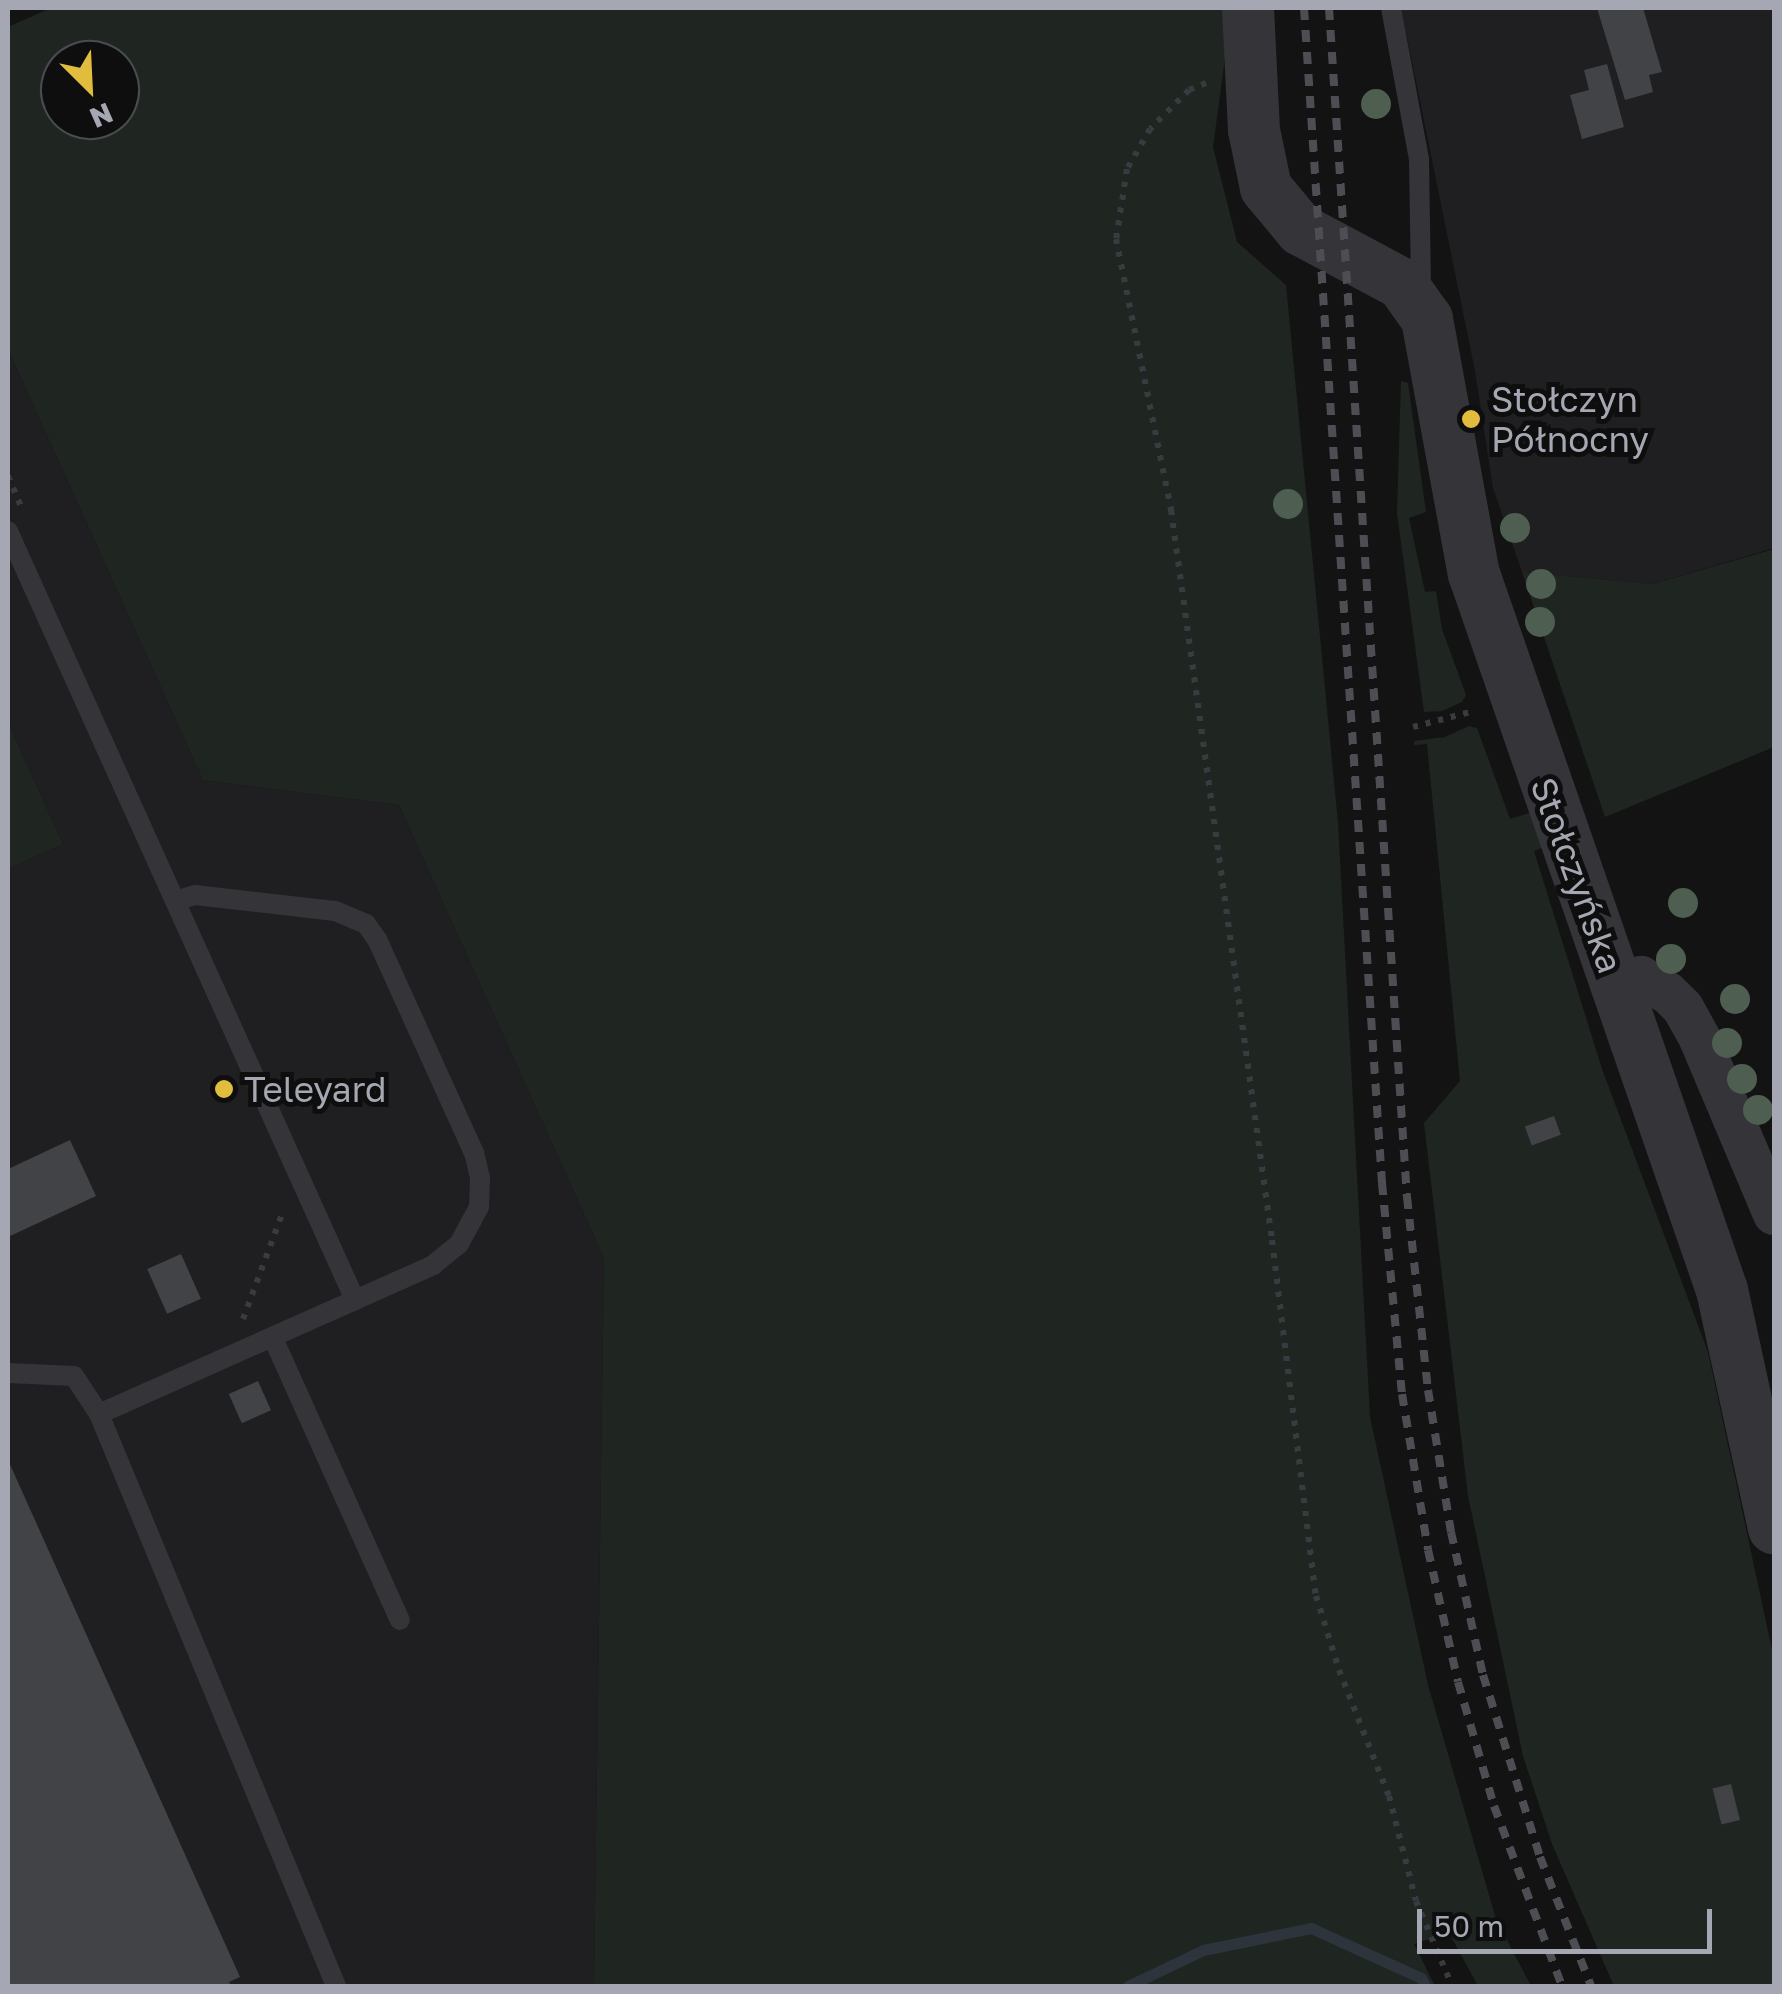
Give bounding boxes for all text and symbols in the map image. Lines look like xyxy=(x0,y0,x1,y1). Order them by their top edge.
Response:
north arrow xyxy=(40,40,140,140)
text: N xyxy=(85,97,118,135)
place label: Stołczyn Północny xyxy=(1491,378,1649,460)
marker: Stołczyn Północny xyxy=(1460,408,1482,430)
street label: Stołczyńska xyxy=(1522,772,1632,978)
place label: Teleyard xyxy=(244,1068,386,1110)
marker: Teleyard xyxy=(213,1078,235,1100)
scale bar xyxy=(1422,1889,1717,1951)
text: 50 m xyxy=(1434,1908,1504,1944)

